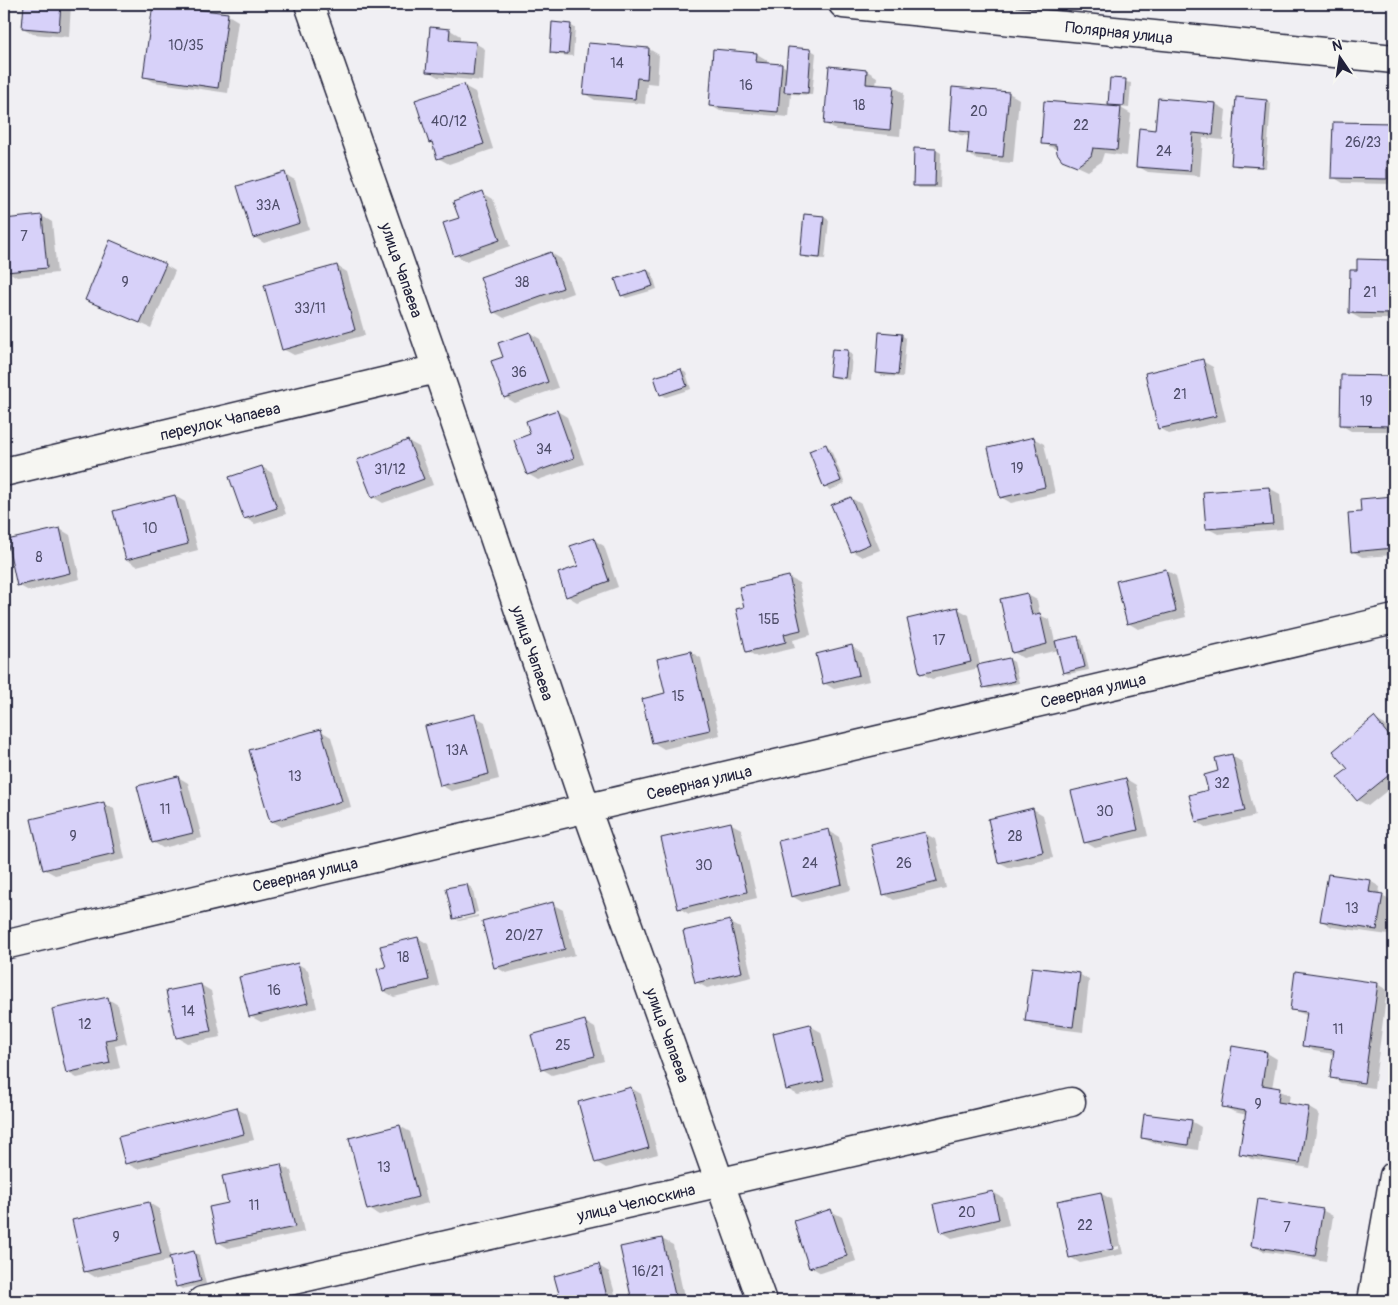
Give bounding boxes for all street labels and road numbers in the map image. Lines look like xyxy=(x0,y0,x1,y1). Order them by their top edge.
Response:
street label: Полярная улица xyxy=(1064,17,1174,49)
street label: улица Чапаева xyxy=(375,219,427,320)
street label: переулок Чапаева xyxy=(158,398,282,446)
street label: улица Чапаева xyxy=(506,602,558,703)
street label: Северная улица xyxy=(1039,669,1148,713)
street label: Северная улица xyxy=(645,761,754,805)
street label: Северная улица xyxy=(251,853,360,897)
street label: улица Чапаева xyxy=(640,984,693,1085)
street label: улица Челюскина xyxy=(574,1180,697,1227)

